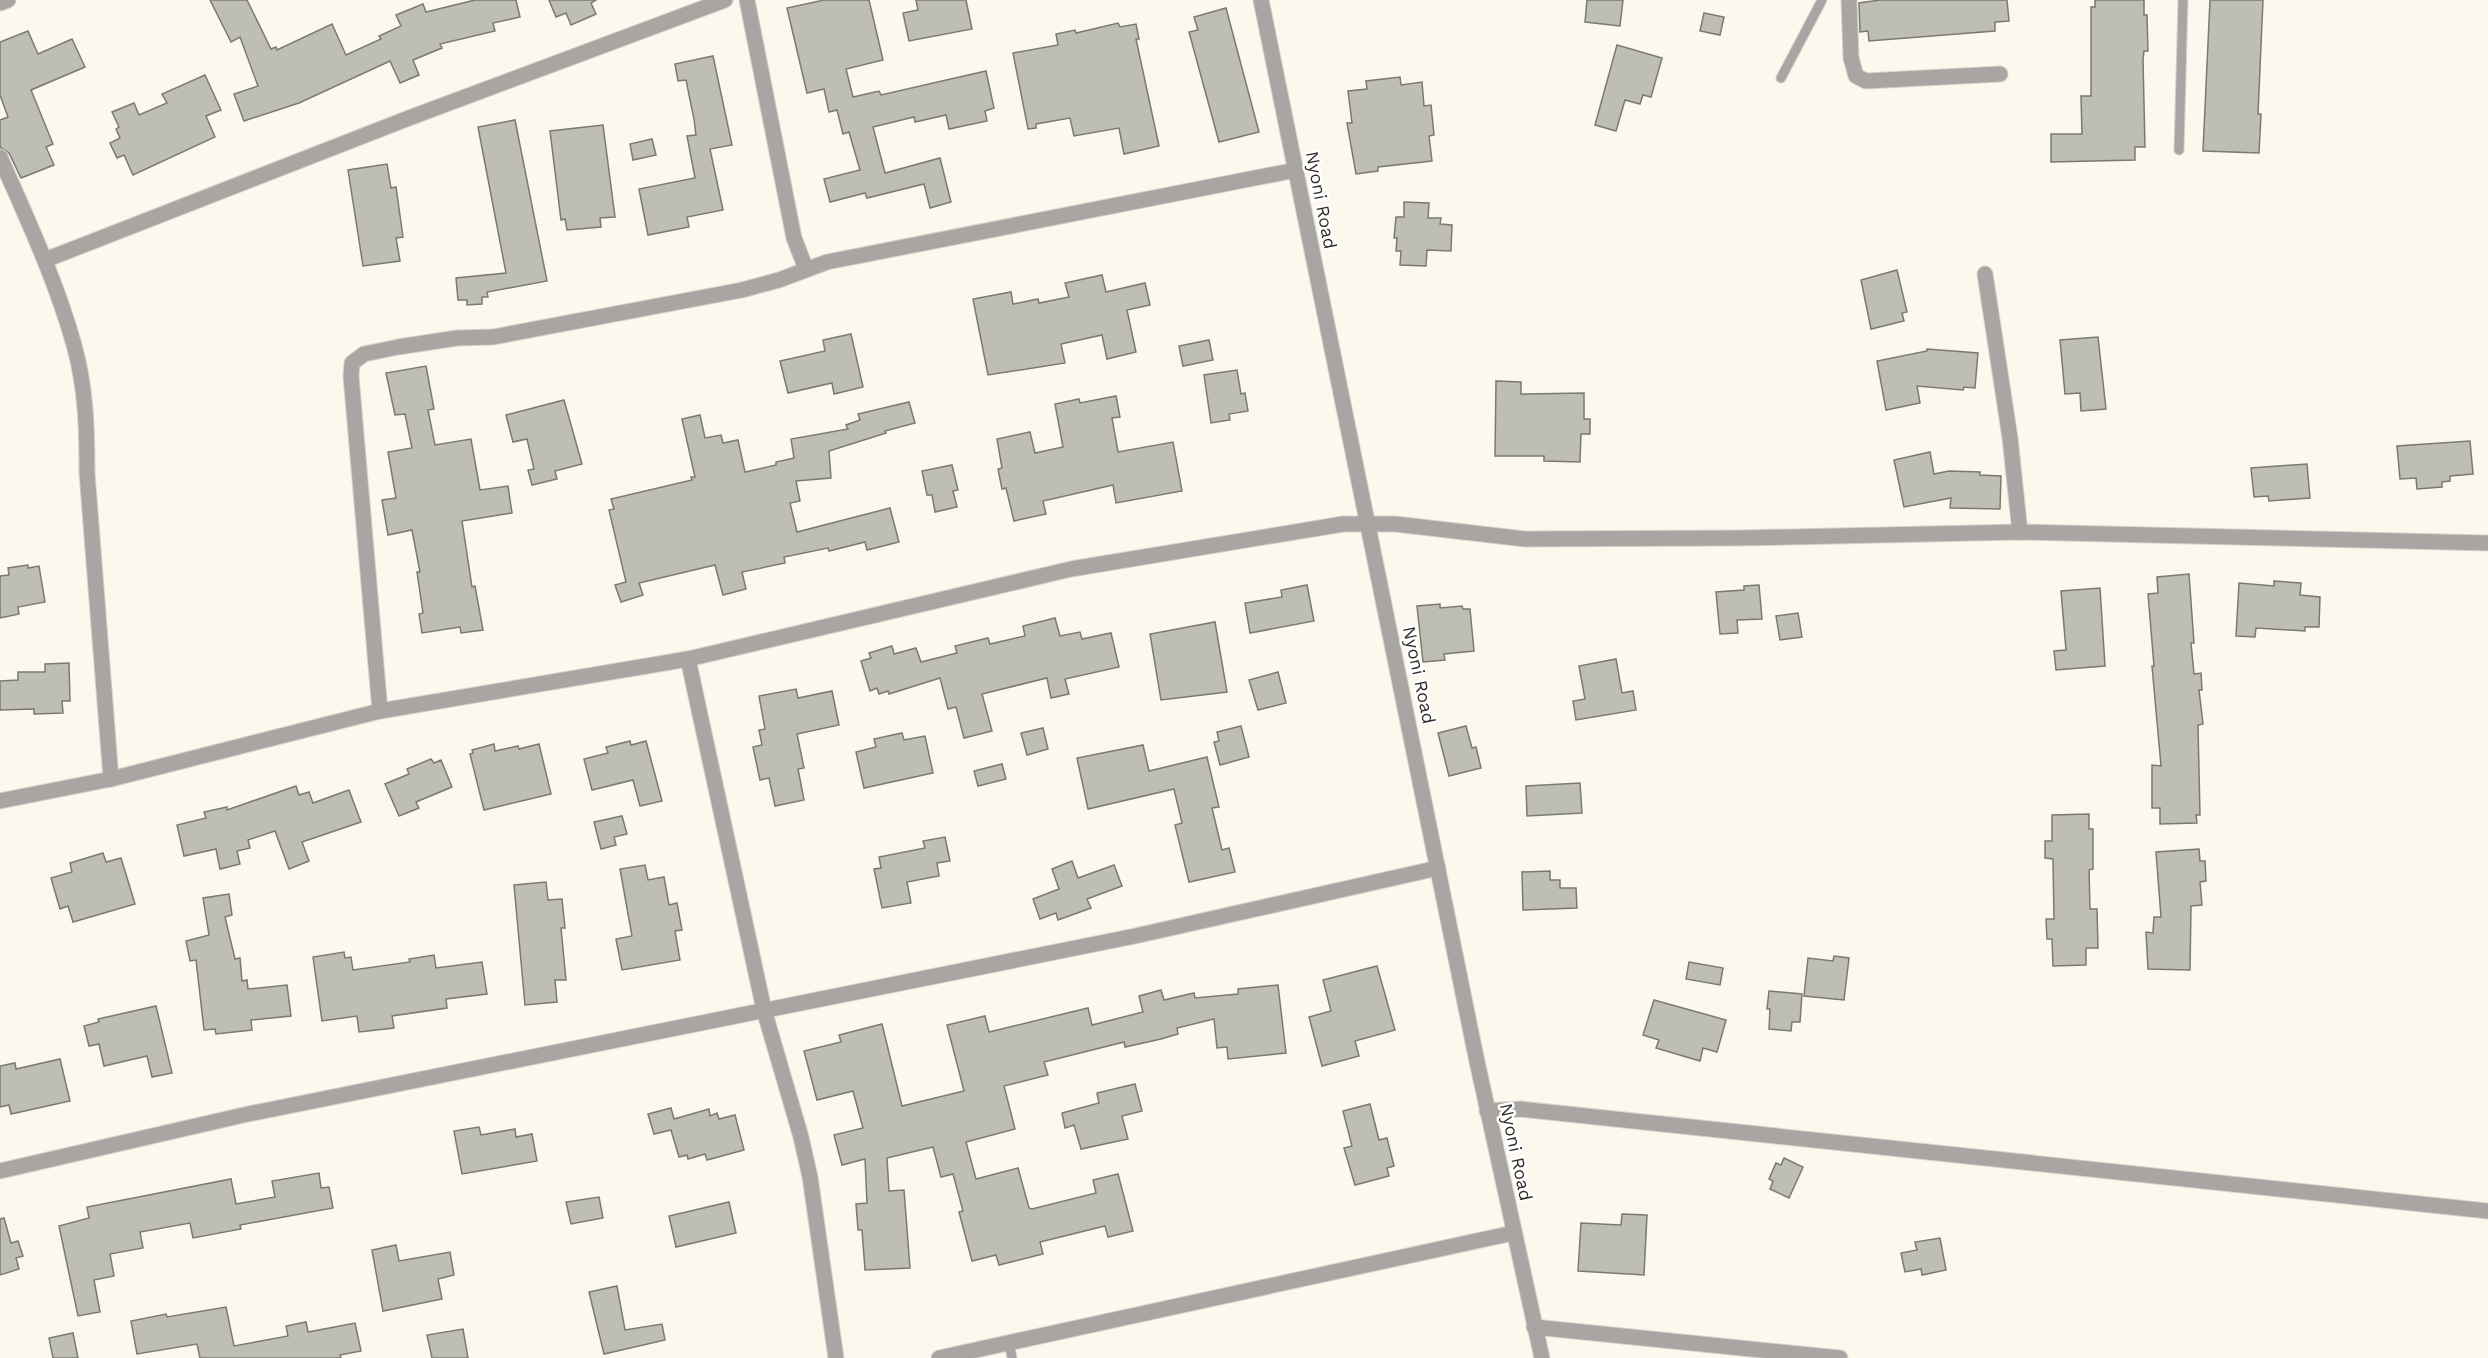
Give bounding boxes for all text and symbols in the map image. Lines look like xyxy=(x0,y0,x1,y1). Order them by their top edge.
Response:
street label: Nyoni Road xyxy=(1302,149,1341,251)
street label: Nyoni Road xyxy=(1399,624,1440,726)
street label: Nyoni Road xyxy=(1496,1101,1537,1203)

